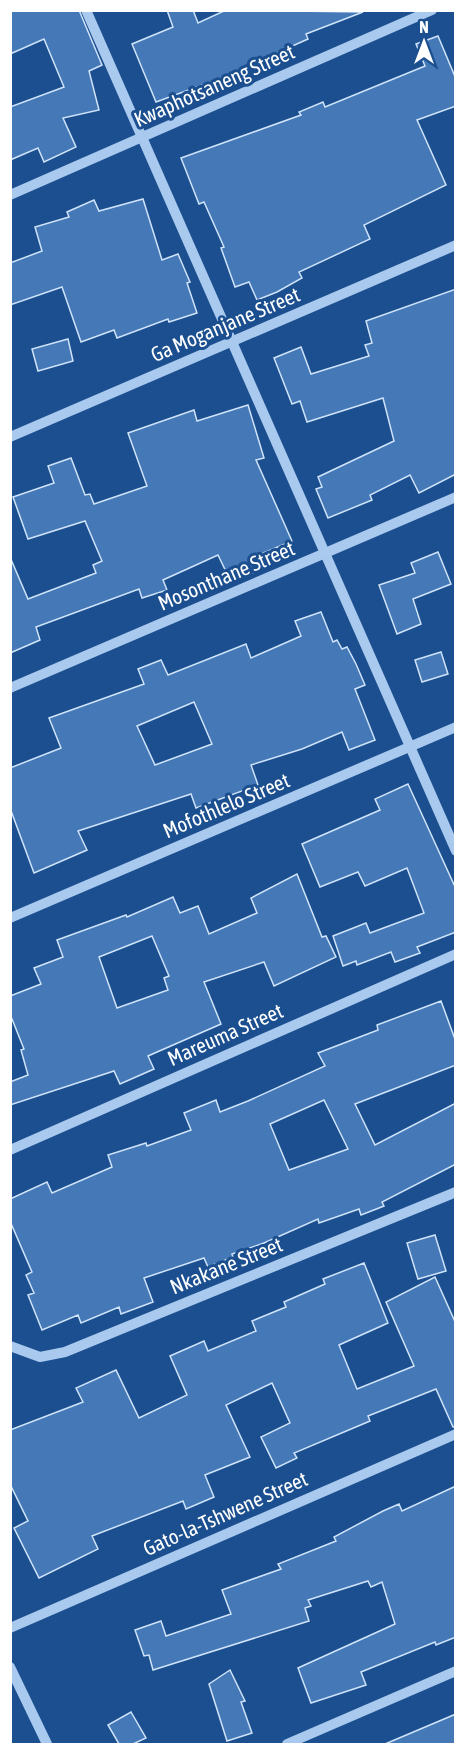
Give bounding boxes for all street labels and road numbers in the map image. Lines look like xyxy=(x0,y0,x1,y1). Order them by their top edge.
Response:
street label: Kwaphotsaneng Street xyxy=(130,39,298,131)
street label: Ga Moganjane Street xyxy=(147,282,303,366)
street label: Mosonthane Street xyxy=(154,535,298,615)
street label: Mofothlelo Street xyxy=(159,768,293,842)
street label: Mareuma Street xyxy=(164,998,286,1070)
street label: Nkakane Street xyxy=(166,1232,286,1298)
street label: Gato-la-Tshwene Street xyxy=(139,1466,311,1560)

